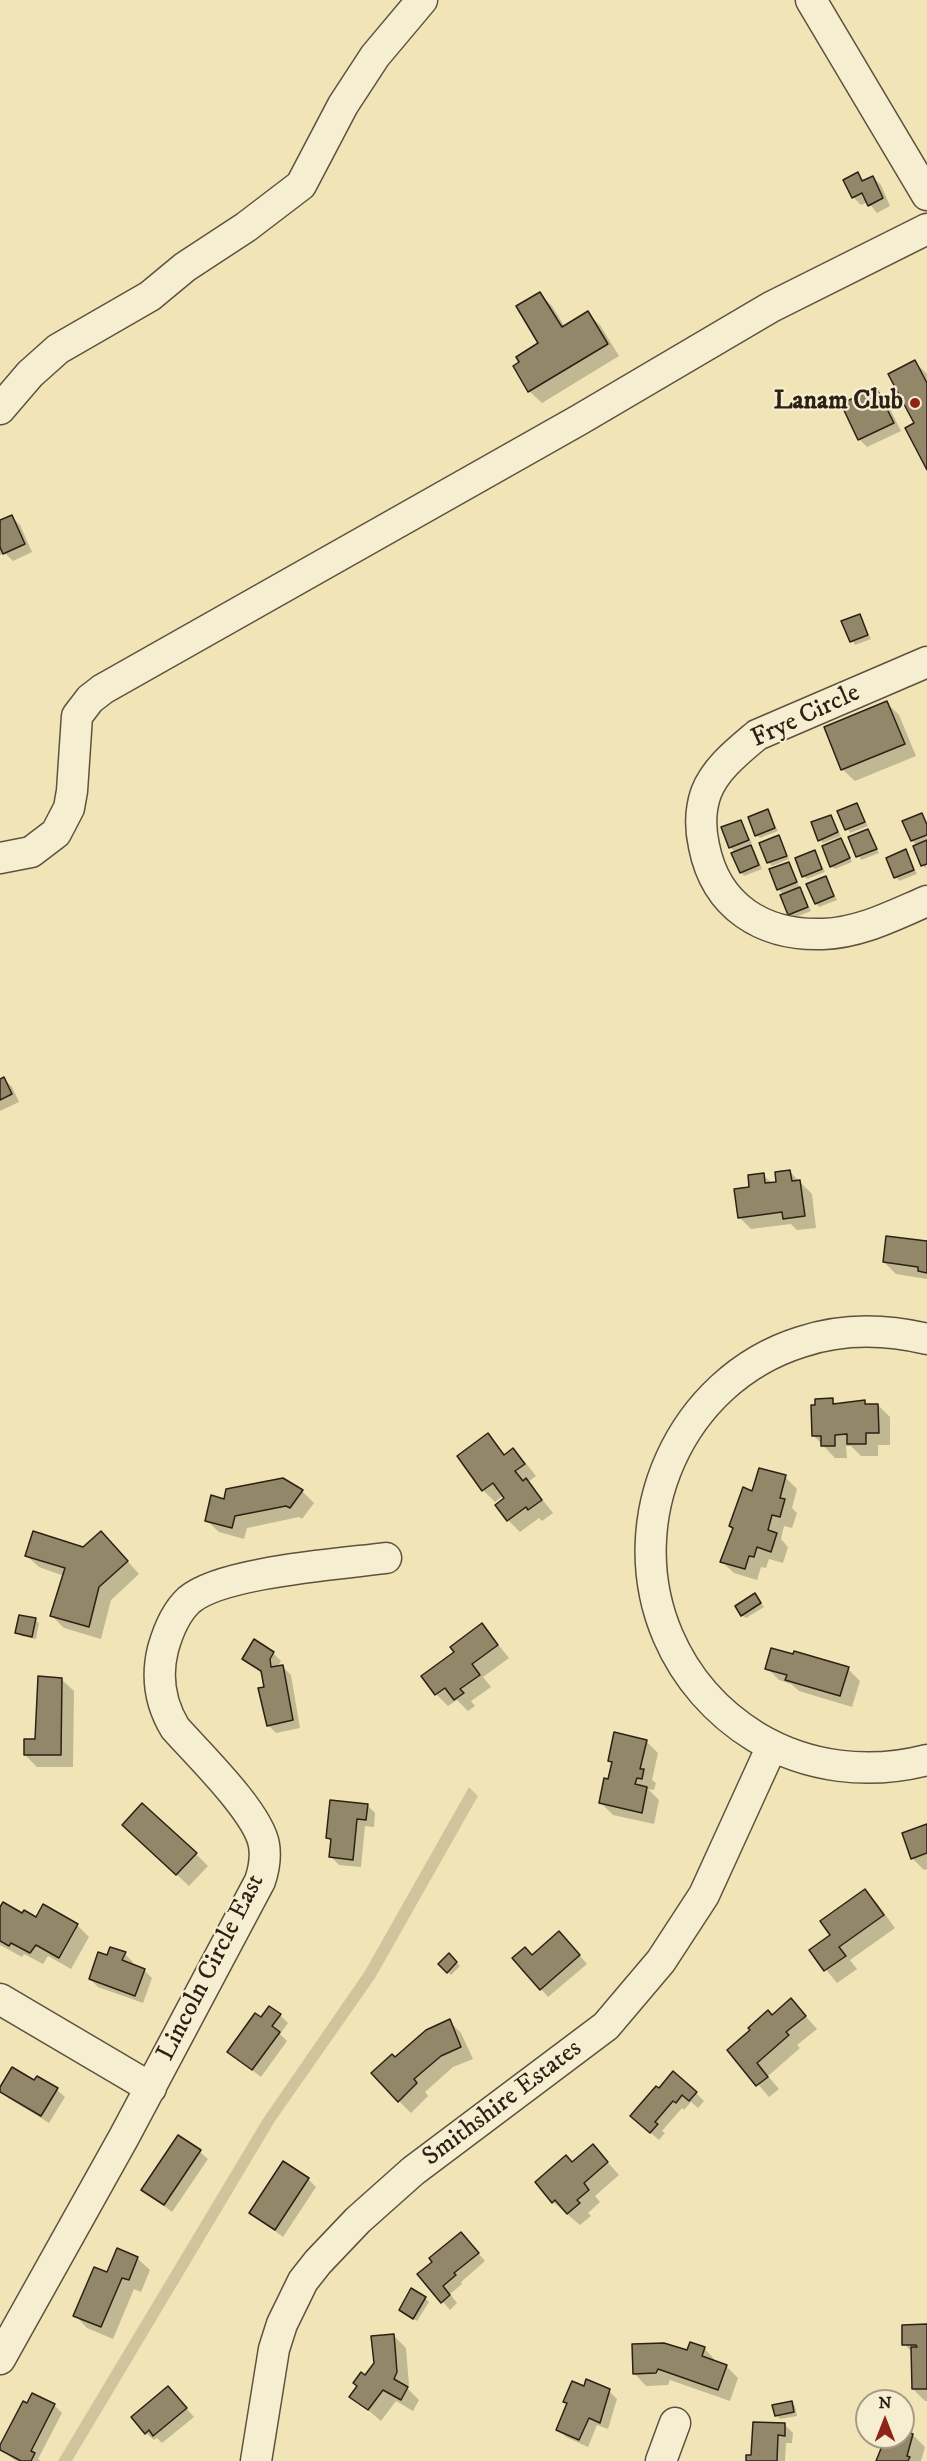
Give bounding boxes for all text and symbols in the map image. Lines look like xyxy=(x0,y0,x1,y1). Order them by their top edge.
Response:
place label: Lanam Club xyxy=(774,387,903,419)
marker: Lanam Club xyxy=(908,396,922,410)
street label: Frye Circle xyxy=(747,678,865,756)
street label: Lincoln Circle East xyxy=(152,1870,272,2066)
street label: Smithshire Estates xyxy=(417,2034,589,2174)
north arrow xyxy=(855,2389,915,2449)
text: N xyxy=(878,2393,892,2413)

